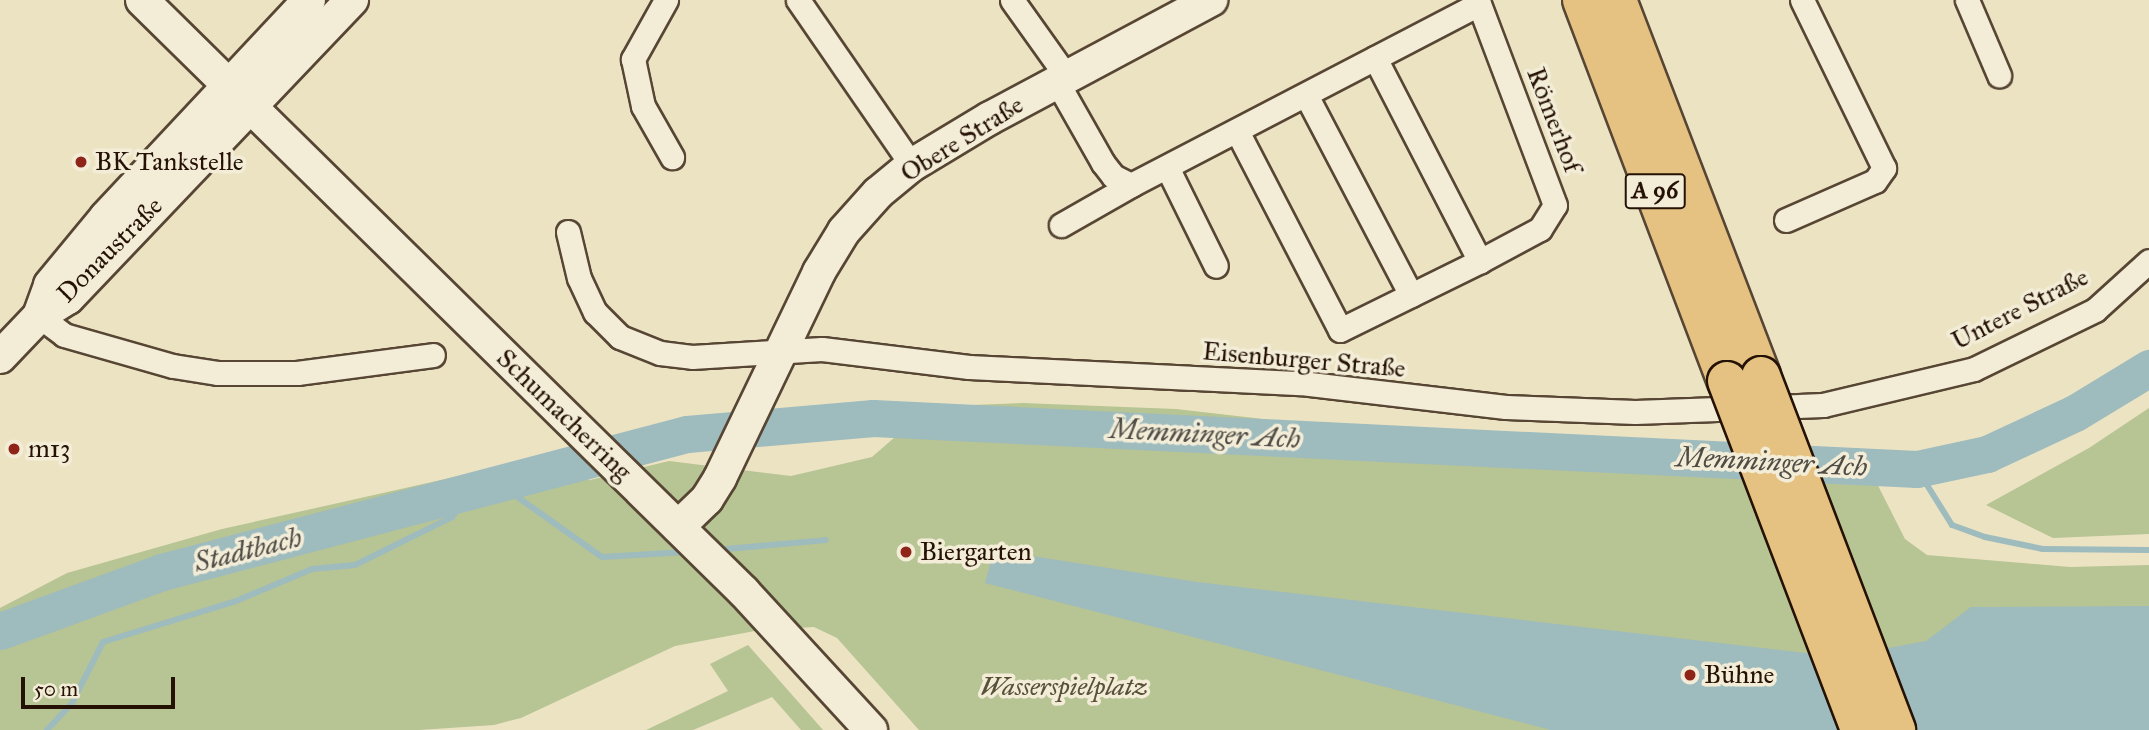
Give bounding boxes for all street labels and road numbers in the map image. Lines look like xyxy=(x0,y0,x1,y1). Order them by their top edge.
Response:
street label: Römerhof xyxy=(1520,63,1588,177)
street label: Obere Straße xyxy=(895,89,1029,189)
road number: A 96 xyxy=(1624,170,1686,211)
street label: Donaustraße xyxy=(51,191,169,309)
street label: Untere Straße xyxy=(1946,261,2094,357)
street label: Eisenburger Straße xyxy=(1201,336,1407,384)
street label: Schumacherring xyxy=(490,343,638,487)

